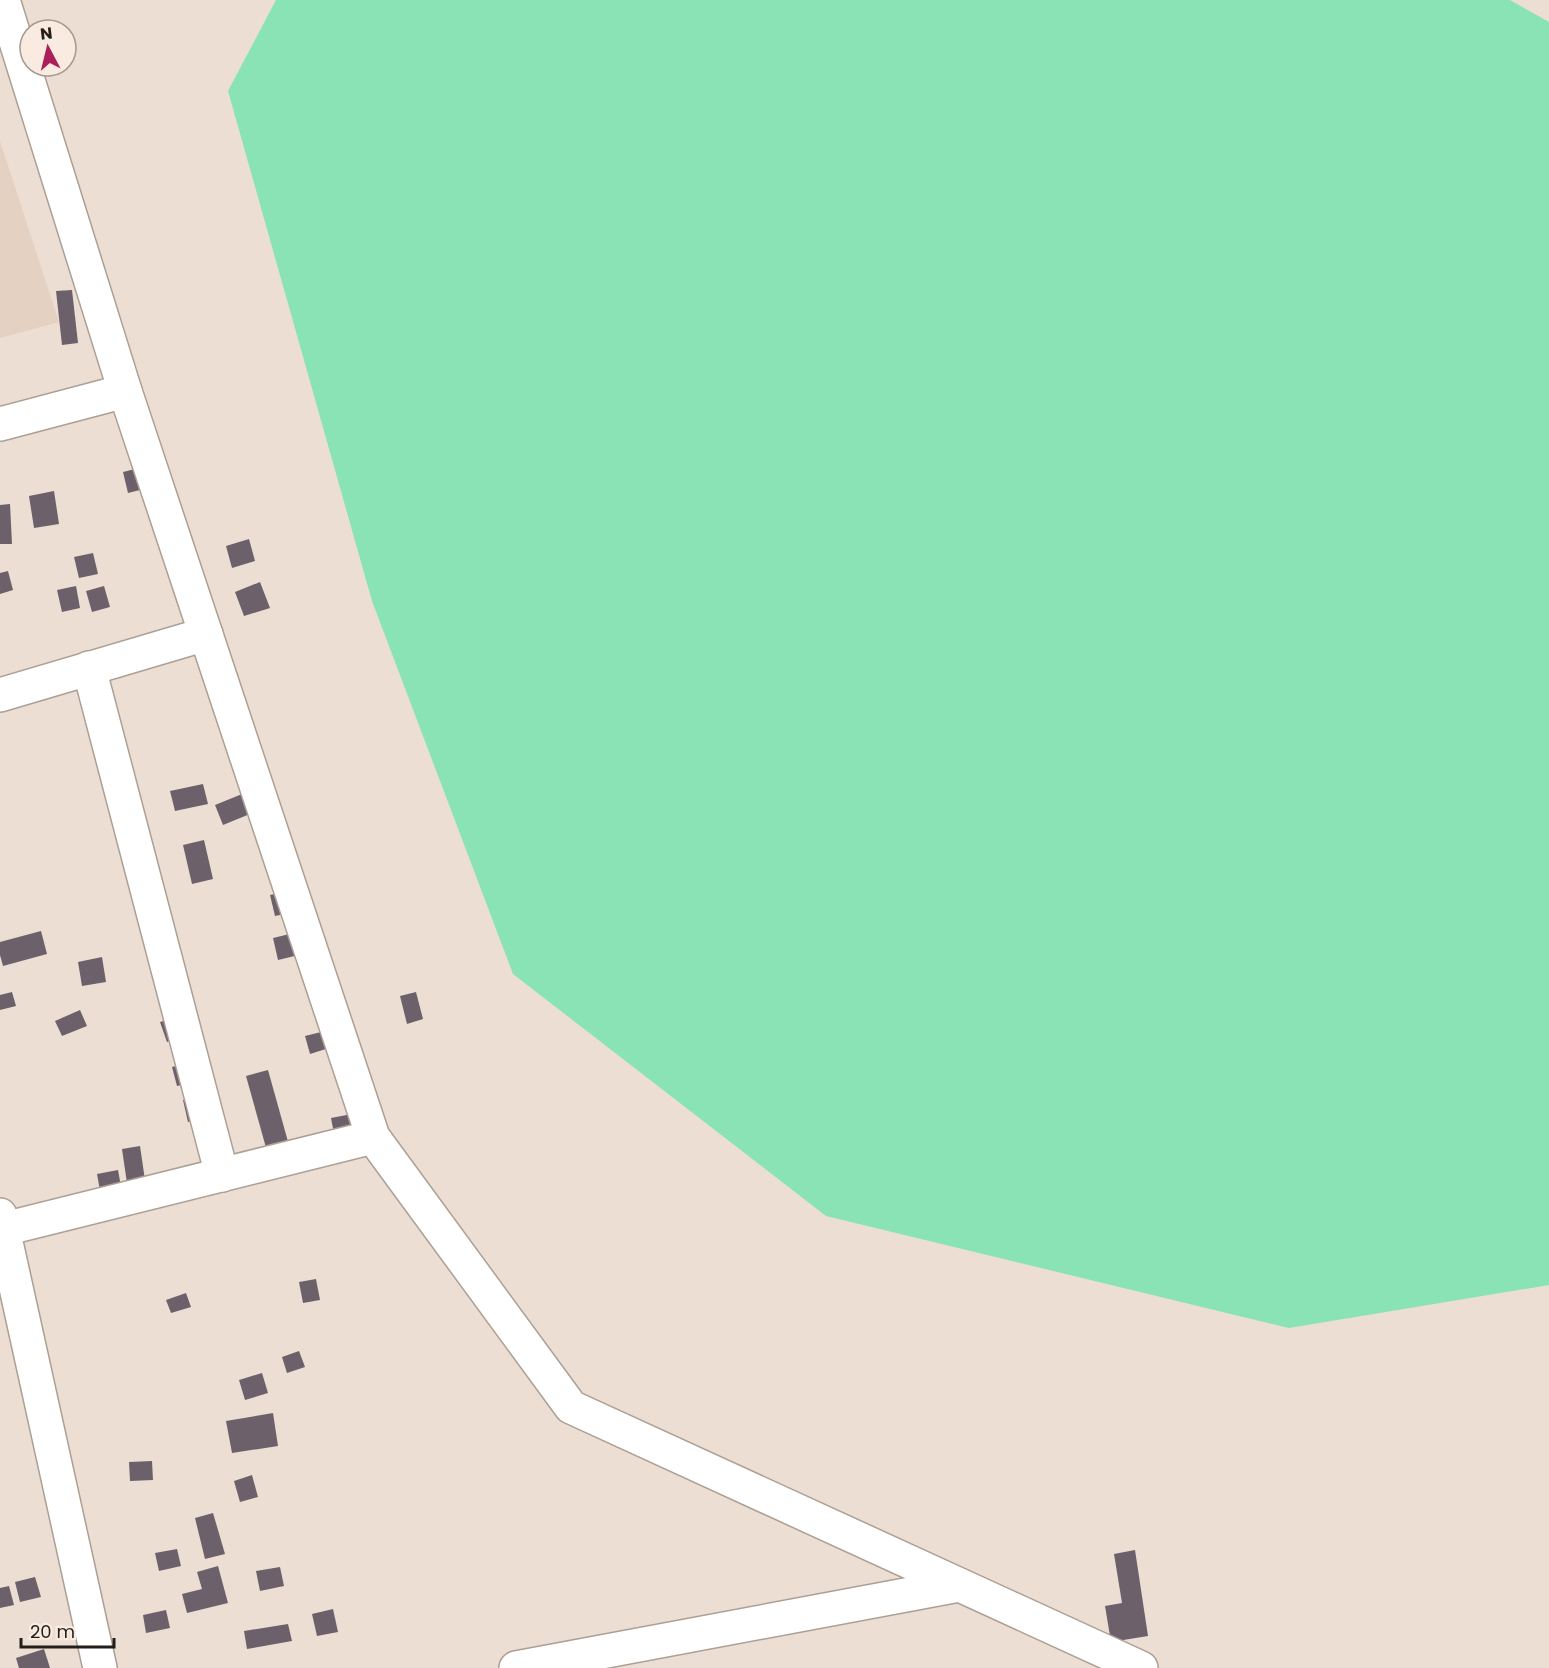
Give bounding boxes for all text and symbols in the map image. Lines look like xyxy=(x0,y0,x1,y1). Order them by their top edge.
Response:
north arrow xyxy=(18,18,78,78)
text: N xyxy=(39,21,54,46)
scale bar xyxy=(21,1611,114,1649)
text: 20 m xyxy=(30,1619,75,1644)

